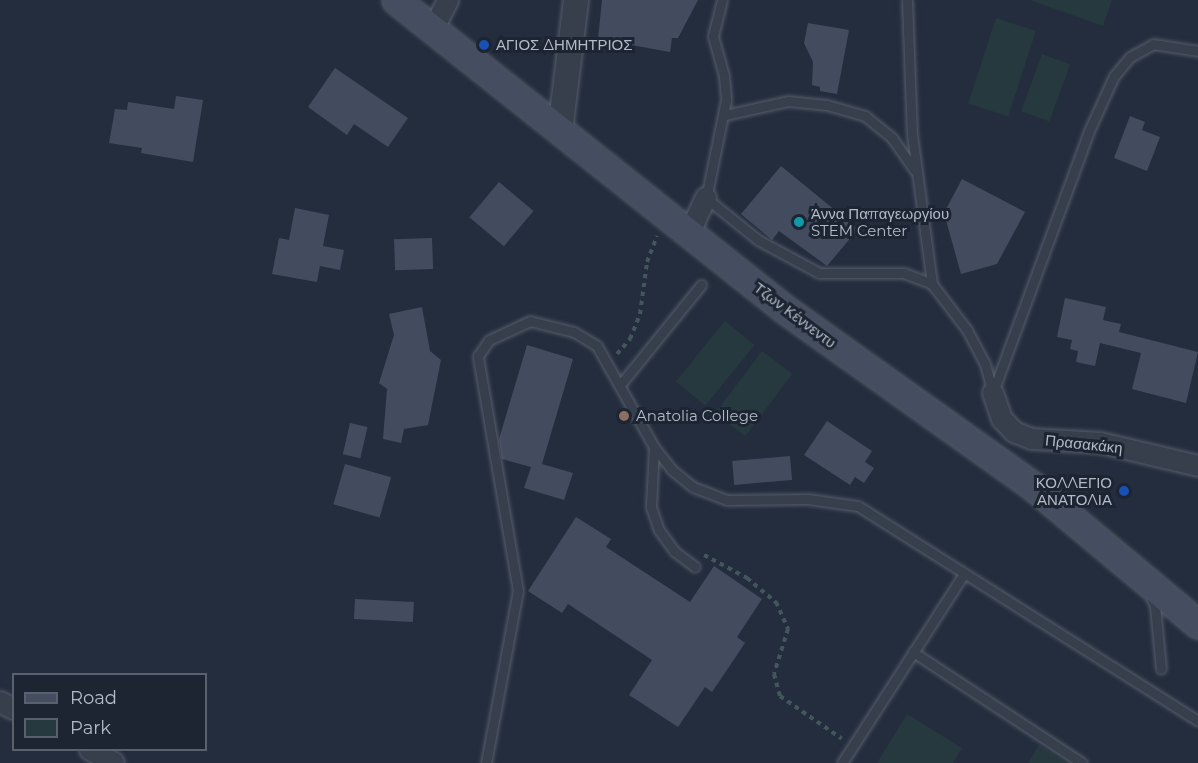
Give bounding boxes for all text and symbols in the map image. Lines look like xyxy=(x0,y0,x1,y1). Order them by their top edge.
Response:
place label: ΑΓΙΟΣ ΔΗΜΗΤΡΙΟΣ xyxy=(496,36,632,54)
marker: ΑΓΙΟΣ ΔΗΜΗΤΡΙΟΣ xyxy=(477,38,491,52)
place label: Άννα Παπαγεωργίου STEM Center xyxy=(811,204,949,239)
marker: Άννα Παπαγεωργίου STEM Center xyxy=(792,215,806,229)
street label: Τζων Κέννεντυ xyxy=(750,278,840,352)
place label: Anatolia College xyxy=(636,407,758,425)
marker: Anatolia College xyxy=(617,409,631,423)
street label: Πρασακάκη xyxy=(1044,431,1124,457)
place label: ΚΟΛΛΕΓΙΟ ΑΝΑΤΟΛΙΑ xyxy=(1036,473,1112,508)
marker: ΚΟΛΛΕΓΙΟ ΑΝΑΤΟΛΙΑ xyxy=(1117,484,1131,498)
legend xyxy=(12,673,207,751)
text: Road xyxy=(70,687,117,709)
text: Park xyxy=(70,717,111,739)

